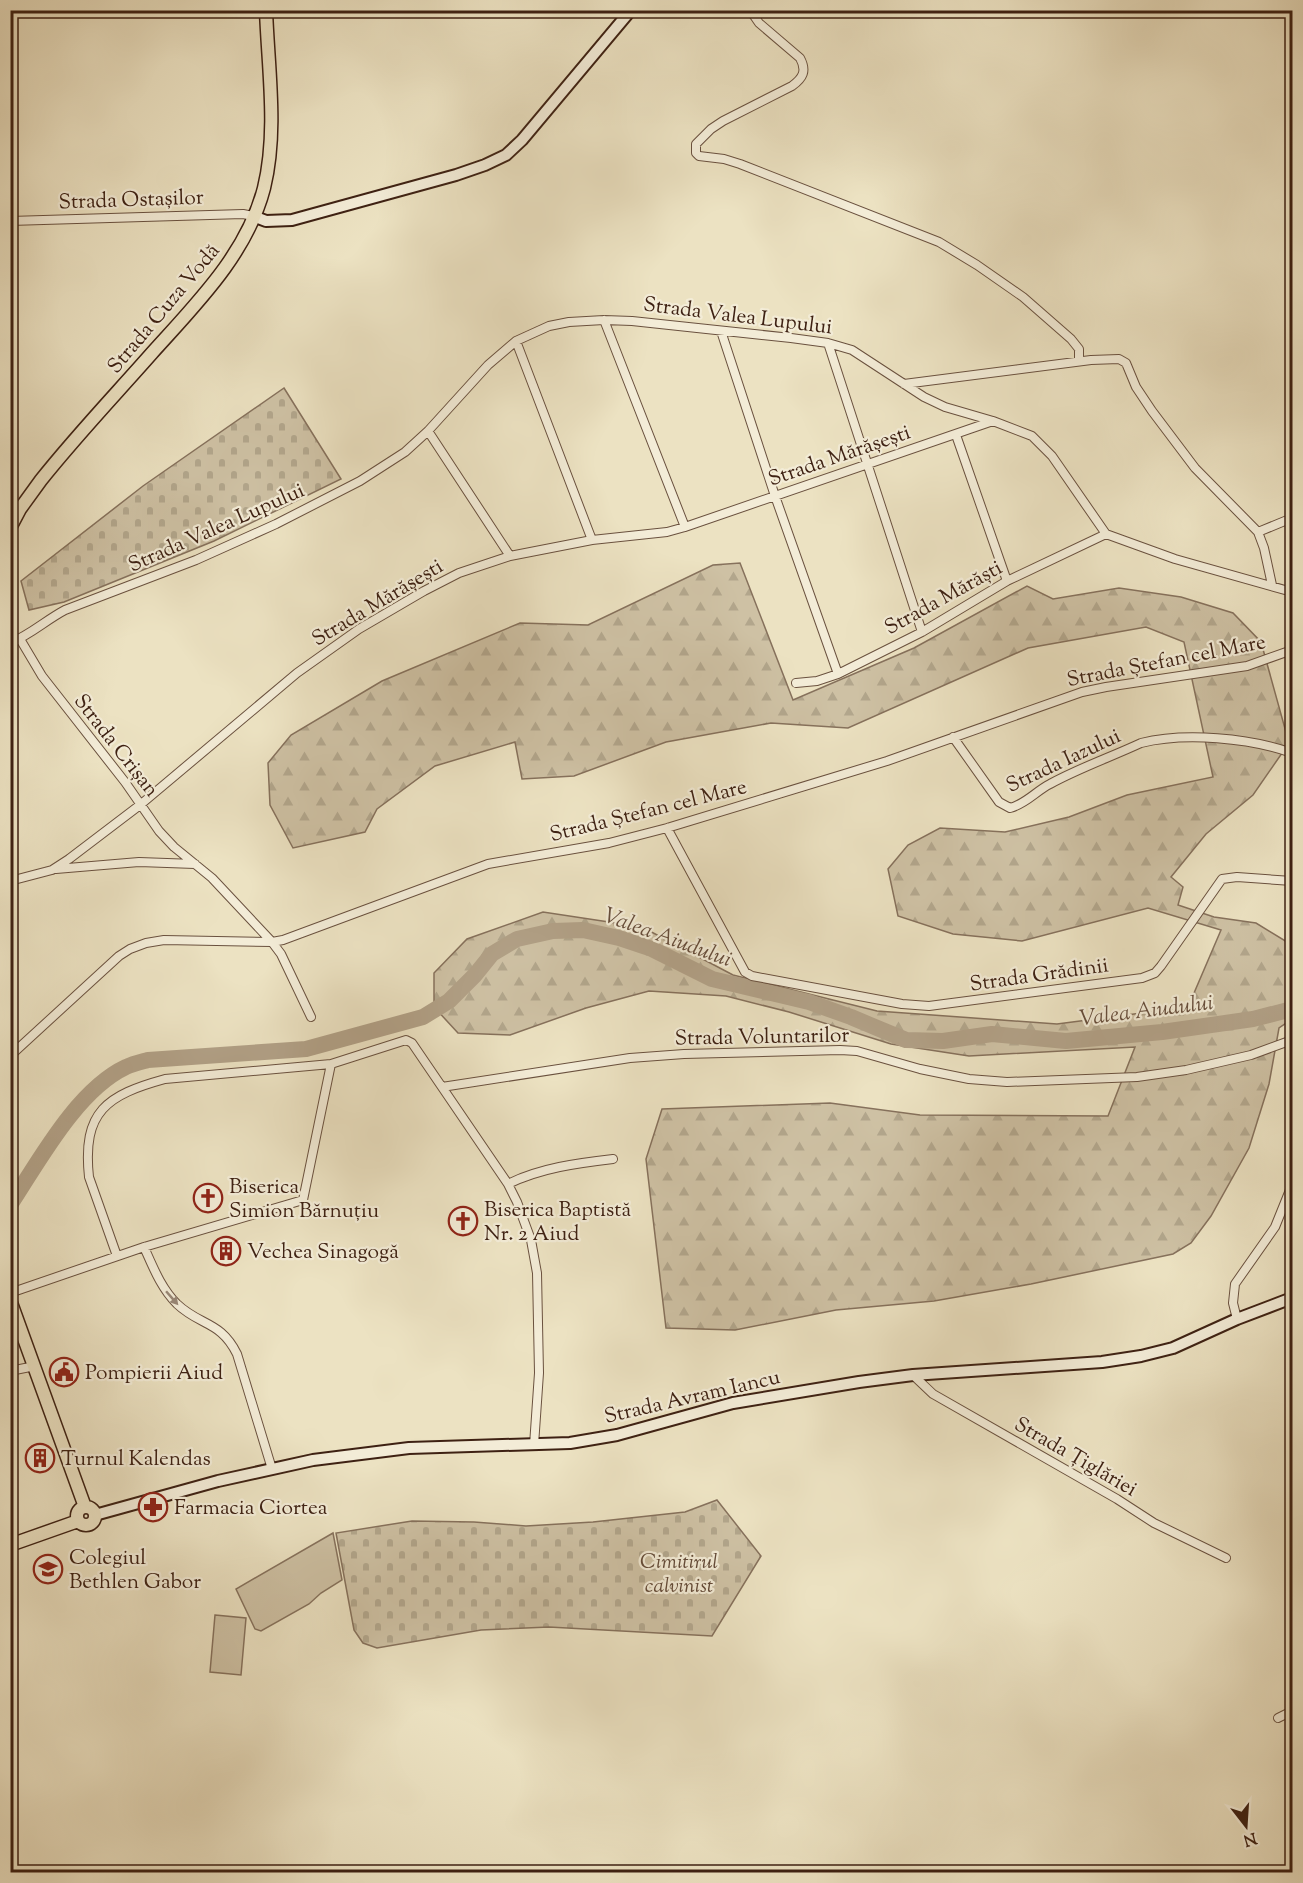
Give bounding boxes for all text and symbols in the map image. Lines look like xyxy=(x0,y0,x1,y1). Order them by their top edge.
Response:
street label: Strada Ostașilor xyxy=(58,183,204,219)
street label: Strada Cuza Vodă xyxy=(101,237,228,381)
street label: Strada Valea Lupului xyxy=(642,291,834,343)
street label: Strada Mărășești xyxy=(764,418,915,495)
street label: Strada Valea Lupului xyxy=(124,476,310,581)
street label: Strada Mărășești xyxy=(307,553,449,655)
street label: Strada Mărăști xyxy=(880,554,1008,644)
street label: Strada Ștefan cel Mare xyxy=(1064,628,1268,696)
street label: Strada Crișan xyxy=(65,688,165,804)
street label: Strada Iazului xyxy=(1002,722,1126,801)
street label: Strada Ștefan cel Mare xyxy=(547,773,750,851)
water label: Valea Aiudului xyxy=(598,901,736,977)
street label: Strada Grădinii xyxy=(968,951,1111,1001)
water label: Valea Aiudului xyxy=(1078,988,1215,1036)
street label: Strada Voluntarilor xyxy=(674,1021,850,1055)
place label: Biserica Simion Bărnuțiu xyxy=(229,1173,379,1227)
church icon: Biserica Simion Bărnuțiu xyxy=(192,1182,224,1214)
place label: Biserica Baptistă Nr. 2 Aiud xyxy=(484,1196,631,1250)
church icon: Biserica Baptistă Nr. 2 Aiud xyxy=(447,1205,479,1237)
building icon: Vechea Sinagogă xyxy=(210,1235,242,1267)
place label: Vechea Sinagogă xyxy=(247,1238,399,1268)
one-way arrow xyxy=(165,1290,178,1305)
public building icon: Pompierii Aiud xyxy=(48,1356,80,1388)
place label: Pompierii Aiud xyxy=(85,1359,223,1389)
street label: Strada Avram Iancu xyxy=(602,1363,783,1433)
street label: Strada Țiglăriei xyxy=(1008,1410,1142,1505)
building icon: Turnul Kalendas xyxy=(24,1442,56,1474)
place label: Turnul Kalendas xyxy=(61,1445,211,1475)
pharmacy icon: Farmacia Ciortea xyxy=(137,1491,169,1523)
place label: Farmacia Ciortea xyxy=(174,1494,328,1524)
place label: Colegiul Bethlen Gabor xyxy=(69,1544,201,1598)
park label: Cimitirul calvinist xyxy=(640,1548,718,1602)
school or university icon: Colegiul Bethlen Gabor xyxy=(32,1553,64,1585)
north arrow xyxy=(1216,1796,1276,1856)
text: N xyxy=(1240,1825,1259,1851)

